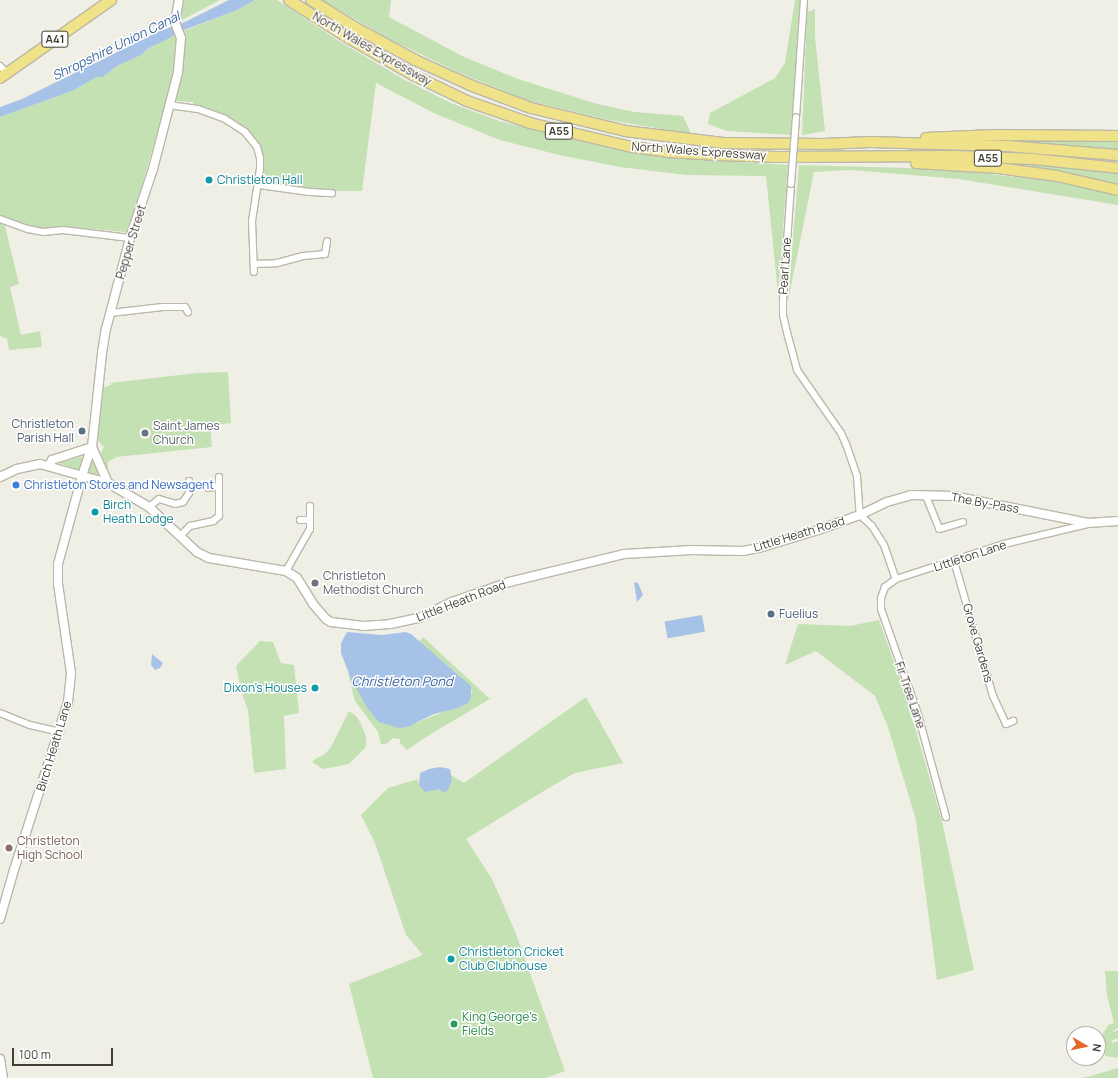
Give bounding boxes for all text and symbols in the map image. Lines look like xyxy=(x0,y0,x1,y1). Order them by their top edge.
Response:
water label: Shropshire Union Canal xyxy=(50,8,182,84)
street label: North Wales Expressway xyxy=(310,9,434,89)
road number: A41 xyxy=(41,30,69,48)
road number: A55 xyxy=(544,122,574,140)
street label: North Wales Expressway xyxy=(631,139,767,163)
road number: A55 xyxy=(973,149,1003,167)
place label: Christleton Hall xyxy=(217,173,302,187)
marker: Christleton Hall xyxy=(204,175,214,185)
street label: Pepper Street xyxy=(113,203,149,281)
street label: Pearl Lane xyxy=(776,237,794,295)
place label: Christleton Parish Hall xyxy=(11,417,74,445)
place label: Saint James Church xyxy=(153,419,220,447)
marker: Christleton Parish Hall xyxy=(77,426,87,436)
marker: Saint James Church xyxy=(140,428,150,438)
place label: Christleton Stores and Newsagent xyxy=(24,478,214,492)
marker: Christleton Stores and Newsagent xyxy=(11,480,21,490)
street label: The By-Pass xyxy=(950,490,1020,516)
place label: Birch Heath Lodge xyxy=(103,498,174,526)
marker: Birch Heath Lodge xyxy=(90,507,100,517)
street label: Little Heath Road xyxy=(752,513,846,555)
street label: Littleton Lane xyxy=(932,537,1008,575)
place label: Christleton Methodist Church xyxy=(323,569,423,597)
street label: Little Heath Road xyxy=(414,577,508,625)
marker: Christleton Methodist Church xyxy=(310,578,320,588)
street label: Grove Gardens xyxy=(960,602,996,684)
place label: Fuelius xyxy=(779,607,818,621)
marker: Fuelius xyxy=(766,609,776,619)
street label: Fir Tree Lane xyxy=(892,660,928,730)
water label: Christleton Pond xyxy=(351,673,453,689)
place label: Dixon's Houses xyxy=(224,681,307,695)
marker: Dixon's Houses xyxy=(310,683,320,693)
street label: Birch Heath Lane xyxy=(33,699,75,793)
place label: Christleton High School xyxy=(17,834,83,862)
marker: Christleton High School xyxy=(4,843,14,853)
place label: Christleton Cricket Club Clubhouse xyxy=(459,945,564,973)
marker: Christleton Cricket Club Clubhouse xyxy=(446,954,456,964)
place label: King George's Fields xyxy=(462,1010,537,1038)
marker: King George's Fields xyxy=(449,1019,459,1029)
north arrow xyxy=(1066,1026,1106,1066)
scale bar xyxy=(14,1040,115,1066)
text: N xyxy=(1089,1043,1105,1053)
text: 100 m xyxy=(19,1046,51,1063)

